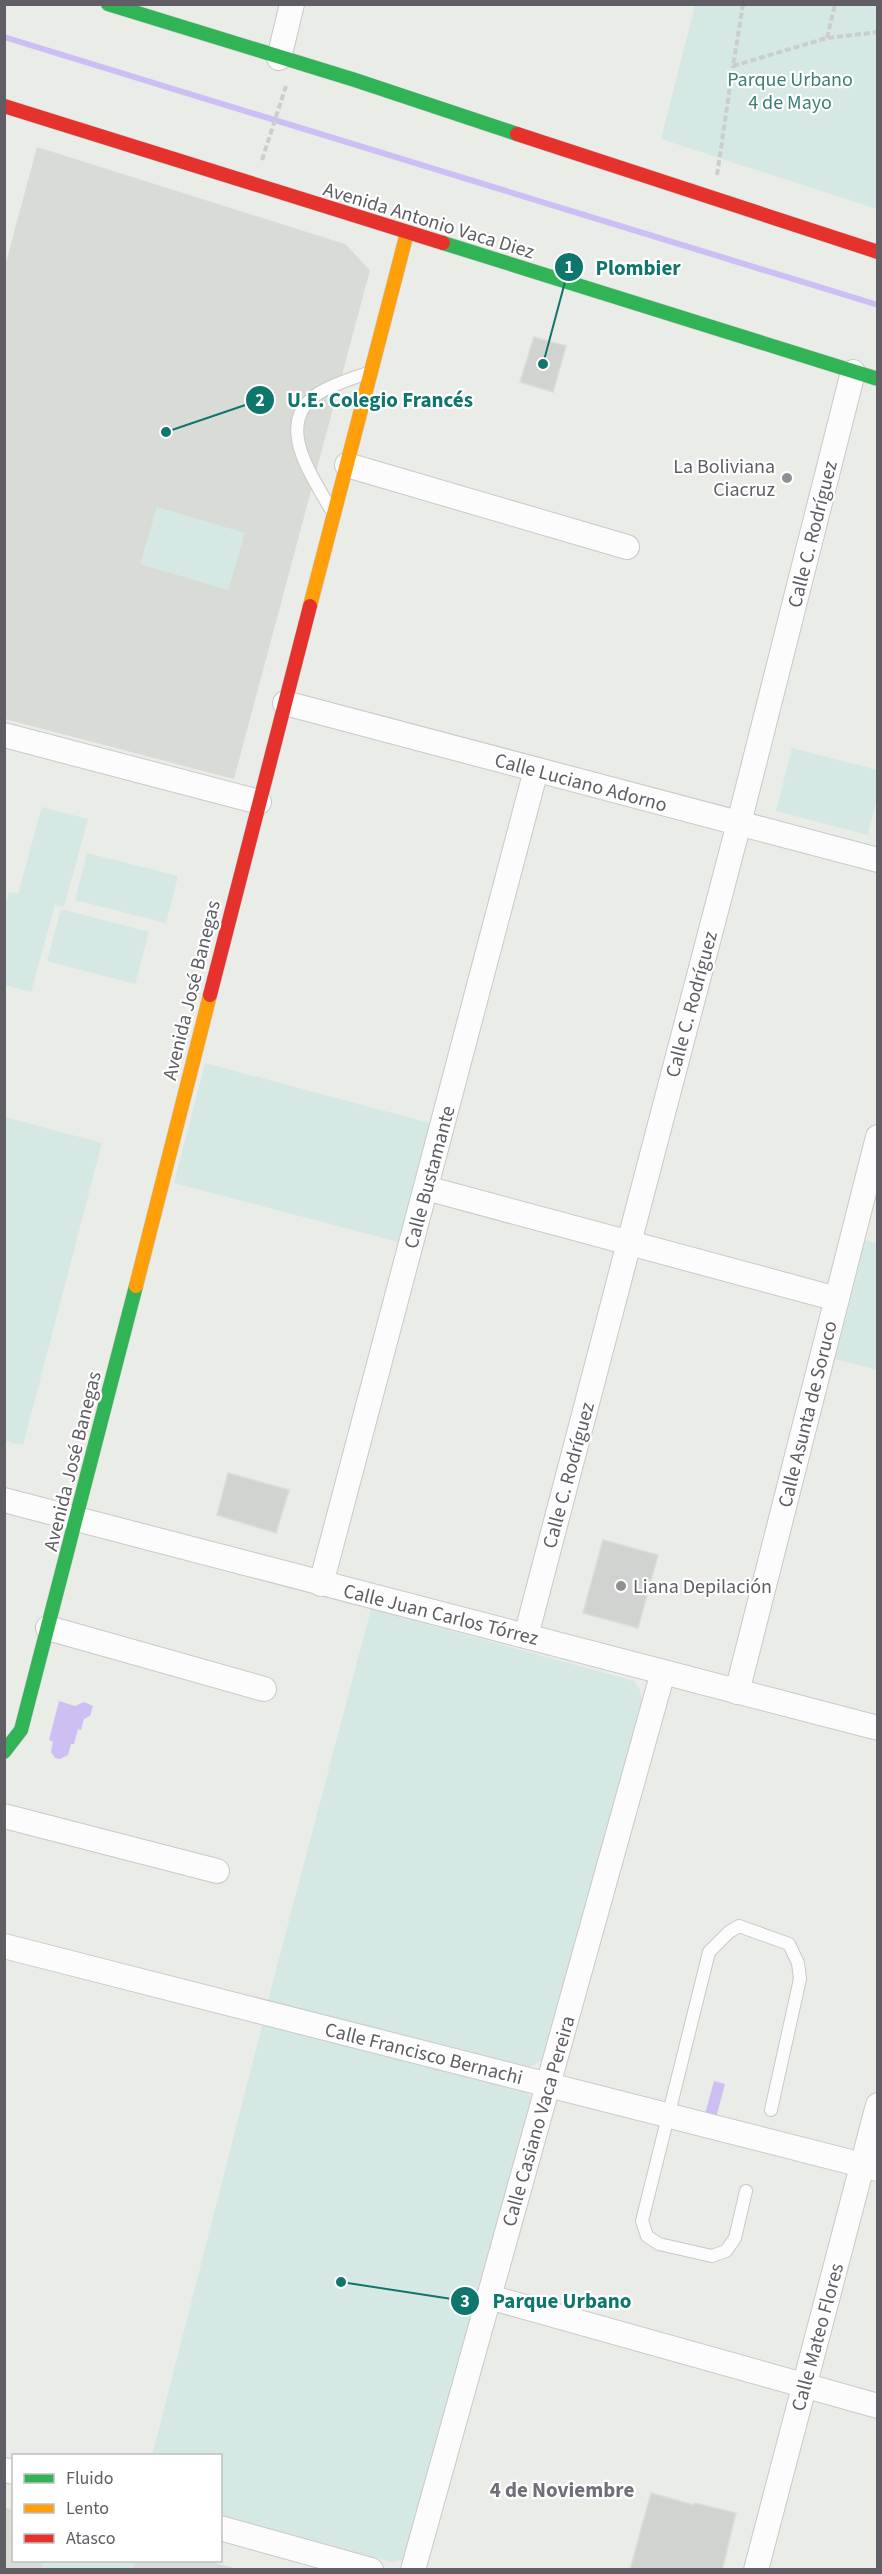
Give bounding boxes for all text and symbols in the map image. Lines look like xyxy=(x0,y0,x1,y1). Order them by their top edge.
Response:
park label: Parque Urbano 4 de Mayo xyxy=(727,66,853,117)
street label: Avenida Antonio Vaca Diez xyxy=(320,176,538,266)
callout: Plombier xyxy=(554,248,693,287)
text: Plombier xyxy=(595,253,681,283)
text: 1 xyxy=(564,255,574,280)
callout: U.E. Colegio Francés xyxy=(245,380,485,419)
text: U.E. Colegio Francés xyxy=(287,385,473,415)
text: 2 xyxy=(255,388,265,413)
place label: La Boliviana Ciacruz xyxy=(673,453,775,504)
street label: Calle C. Rodríguez xyxy=(781,458,845,611)
marker: La Boliviana Ciacruz xyxy=(780,471,794,485)
street label: Calle Luciano Adorno xyxy=(491,746,670,819)
street label: Avenida José Banegas xyxy=(156,897,228,1083)
street label: Calle C. Rodríguez xyxy=(659,928,725,1081)
street label: Calle Bustamante xyxy=(397,1103,462,1252)
street label: Calle Asunta de Soruco xyxy=(771,1318,845,1511)
street label: Avenida José Banegas xyxy=(37,1368,109,1554)
street label: Calle C. Rodríguez xyxy=(536,1399,602,1552)
place label: Liana Depilación xyxy=(633,1573,772,1601)
street label: Calle Juan Carlos Tórrez xyxy=(340,1577,541,1653)
marker: Liana Depilación xyxy=(614,1579,628,1593)
street label: Calle Casiano Vaca Pereira xyxy=(495,2013,582,2230)
street label: Calle Francisco Bernachi xyxy=(322,2016,526,2092)
street label: Calle Mateo Flores xyxy=(785,2260,851,2414)
callout: Parque Urbano xyxy=(450,2282,643,2321)
text: Parque Urbano xyxy=(493,2286,631,2316)
text: 3 xyxy=(460,2289,470,2314)
legend xyxy=(12,2454,222,2562)
text: Fluido xyxy=(66,2466,113,2491)
district label: 4 de Noviembre xyxy=(490,2475,634,2505)
text: Lento xyxy=(66,2496,109,2521)
text: Atasco xyxy=(66,2526,115,2551)

